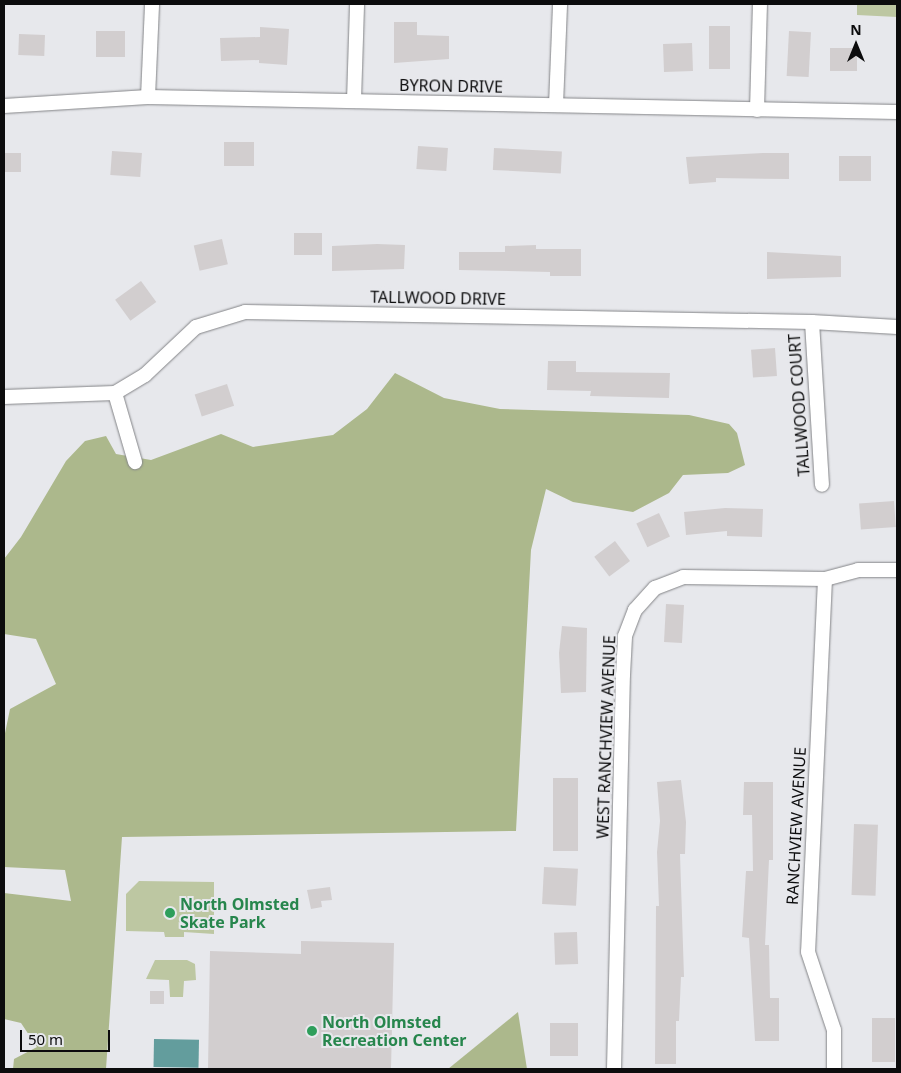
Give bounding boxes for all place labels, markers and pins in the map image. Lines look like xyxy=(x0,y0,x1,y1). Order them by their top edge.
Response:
place label: North Olmsted Skate Park xyxy=(180,894,299,932)
marker: North Olmsted Skate Park xyxy=(164,907,176,919)
place label: North Olmsted Recreation Center xyxy=(322,1012,466,1050)
marker: North Olmsted Recreation Center xyxy=(306,1025,318,1037)

